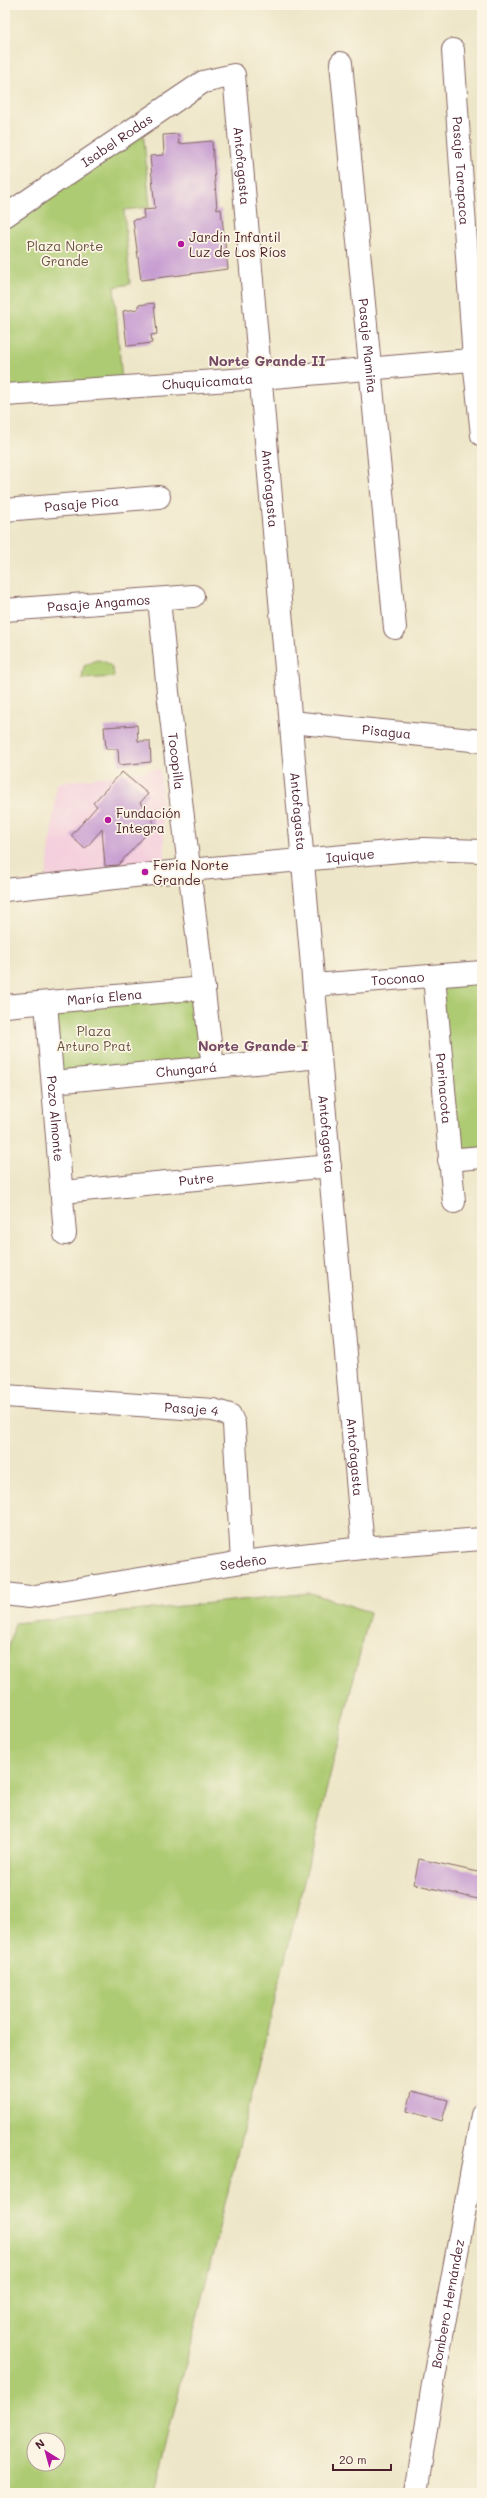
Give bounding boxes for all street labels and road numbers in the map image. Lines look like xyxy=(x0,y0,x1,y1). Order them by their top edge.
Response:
street label: Isabel Rodas xyxy=(78,110,156,170)
street label: Pasaje Tarapaca xyxy=(450,116,474,226)
street label: Antofagasta xyxy=(231,126,254,206)
street label: Pasaje Mamiña xyxy=(356,297,382,394)
street label: Chuquicamata xyxy=(161,370,254,393)
street label: Antofagasta xyxy=(259,449,283,528)
street label: Pasaje Pica xyxy=(44,491,120,515)
street label: Pasaje Angamos xyxy=(47,590,151,615)
street label: Pisagua xyxy=(361,720,412,742)
street label: Tocopilla xyxy=(165,732,189,790)
street label: Antofagasta xyxy=(287,771,311,851)
street label: Iquique xyxy=(325,844,375,866)
street label: Toconao xyxy=(370,967,425,989)
street label: María Elena xyxy=(66,985,143,1008)
street label: Parinacota xyxy=(433,1052,456,1125)
street label: Chungará xyxy=(155,1058,218,1080)
street label: Pozo Almonte xyxy=(44,1075,68,1162)
street label: Antofagasta xyxy=(315,1094,339,1174)
street label: Putre xyxy=(178,1168,215,1189)
street label: Pasaje 4 xyxy=(164,1398,222,1419)
street label: Antofagasta xyxy=(344,1417,367,1497)
street label: Sedeño xyxy=(218,1550,267,1574)
street label: Bombero Hernández xyxy=(427,2238,467,2369)

